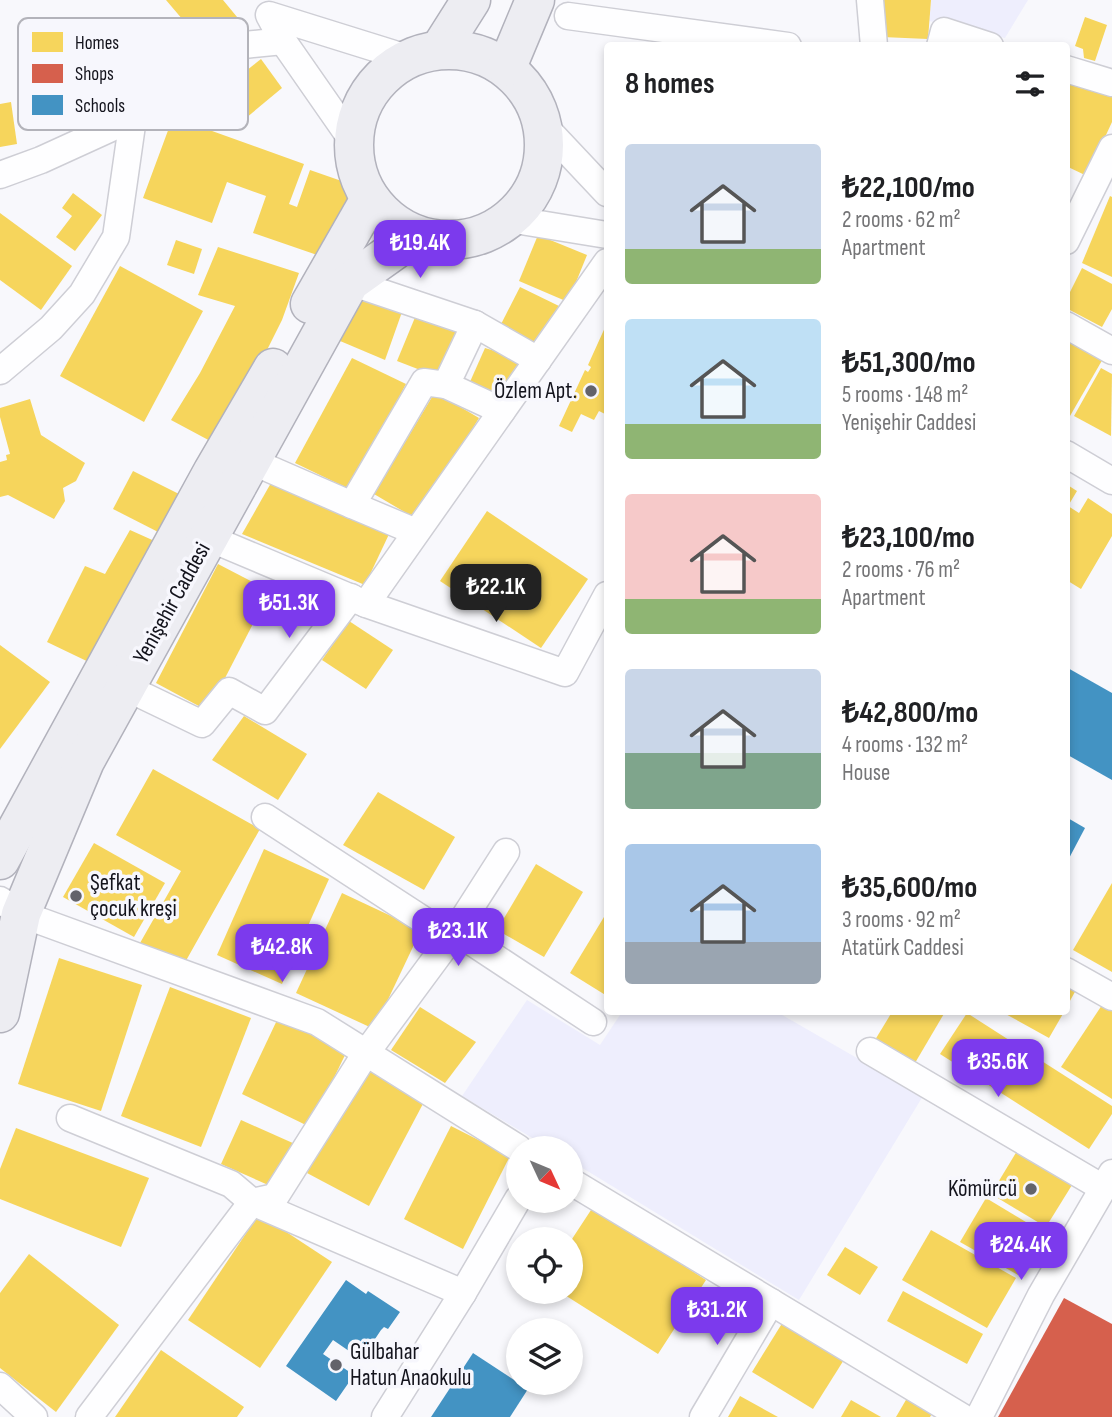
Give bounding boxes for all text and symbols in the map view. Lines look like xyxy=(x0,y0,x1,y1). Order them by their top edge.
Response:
legend xyxy=(18,18,248,130)
text: Homes xyxy=(75,32,119,55)
text: Shops xyxy=(75,63,114,86)
icon: filters xyxy=(1011,65,1049,103)
text: 8 homes xyxy=(625,66,714,102)
text: Schools xyxy=(75,95,125,118)
text: ₺22,100/mo xyxy=(842,170,975,206)
icon: home xyxy=(681,172,765,256)
text: 2 rooms · 62 m² xyxy=(842,206,961,234)
pin: ₺19.4K xyxy=(363,220,477,280)
text: ₺19.4K xyxy=(390,229,450,257)
text: Apartment xyxy=(842,234,926,262)
text: ₺51,300/mo xyxy=(842,345,976,381)
icon: home xyxy=(681,347,765,431)
place label: Özlem Apt. xyxy=(494,377,577,405)
text: 5 rooms · 148 m² xyxy=(842,381,969,409)
marker: Özlem Apt. xyxy=(583,383,599,399)
text: Yenişehir Caddesi xyxy=(842,409,976,437)
text: ₺23,100/mo xyxy=(842,520,975,556)
icon: home xyxy=(681,522,765,606)
street label: Yenişehir Caddesi xyxy=(127,537,217,669)
text: 2 rooms · 76 m² xyxy=(842,556,960,584)
pin: ₺22.1K xyxy=(439,564,553,624)
text: ₺22.1K xyxy=(466,573,526,601)
pin: ₺51.3K xyxy=(232,580,346,640)
text: Apartment xyxy=(842,584,926,612)
text: ₺51.3K xyxy=(259,589,319,617)
text: ₺42,800/mo xyxy=(842,695,978,731)
icon: home xyxy=(681,697,765,781)
text: 4 rooms · 132 m² xyxy=(842,731,968,759)
text: House xyxy=(842,759,890,787)
place label: Şefkat çocuk kreşi xyxy=(90,869,177,923)
text: ₺35,600/mo xyxy=(842,870,977,906)
icon: home xyxy=(681,872,765,956)
marker: Şefkat çocuk kreşi xyxy=(68,888,84,904)
text: 3 rooms · 92 m² xyxy=(842,906,961,934)
pin: ₺23.1K xyxy=(401,908,515,968)
text: ₺23.1K xyxy=(428,917,488,945)
pin: ₺42.8K xyxy=(225,925,339,984)
text: ₺42.8K xyxy=(251,933,313,961)
text: Atatürk Caddesi xyxy=(842,934,964,962)
pin: ₺35.6K xyxy=(941,1040,1055,1099)
text: ₺35.6K xyxy=(968,1048,1028,1076)
north arrow xyxy=(506,1136,583,1213)
map controls xyxy=(506,1136,583,1395)
place label: Kömürcü xyxy=(948,1175,1017,1203)
marker: Kömürcü xyxy=(1023,1181,1039,1197)
pin: ₺24.4K xyxy=(964,1222,1078,1282)
button: locate xyxy=(506,1227,583,1304)
text: ₺24.4K xyxy=(990,1231,1052,1259)
pin: ₺31.2K xyxy=(660,1288,774,1347)
text: ₺31.2K xyxy=(687,1296,747,1324)
button: layers xyxy=(506,1318,583,1395)
place label: Gülbahar Hatun Anaokulu xyxy=(350,1338,472,1392)
marker: Gülbahar Hatun Anaokulu xyxy=(328,1357,344,1373)

